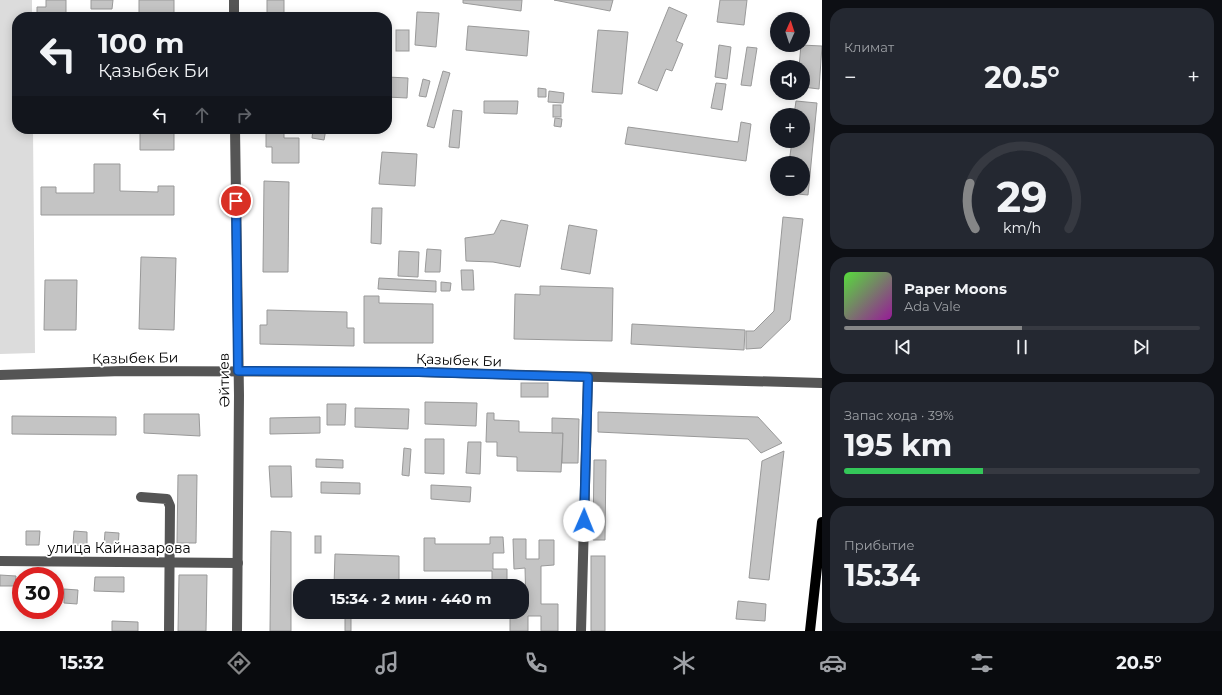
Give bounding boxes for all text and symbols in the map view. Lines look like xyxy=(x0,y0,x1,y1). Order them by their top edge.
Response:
north arrow xyxy=(770,12,810,52)
map controls xyxy=(770,12,810,196)
text: 100 m xyxy=(98,26,184,60)
icon: left xyxy=(32,28,84,80)
text: Климат xyxy=(844,39,894,55)
text: 20.5° xyxy=(984,59,1060,96)
text: Қазыбек Би xyxy=(98,60,209,82)
button: sound xyxy=(770,60,810,100)
text: − xyxy=(844,64,857,91)
text: + xyxy=(1187,64,1200,91)
icon: left xyxy=(149,104,171,126)
icon: ahead xyxy=(191,104,213,126)
icon: right xyxy=(233,104,255,126)
button: + xyxy=(770,108,810,148)
button: − xyxy=(770,156,810,196)
text: 29 xyxy=(996,172,1048,222)
pin xyxy=(219,184,253,218)
icon: arrive xyxy=(225,190,247,212)
text: km/h xyxy=(1003,218,1041,236)
text: Paper Moons xyxy=(904,279,1007,298)
text: Ada Vale xyxy=(904,298,961,314)
icon: previous xyxy=(892,336,914,358)
icon: pause xyxy=(1011,336,1033,358)
icon: next xyxy=(1130,336,1152,358)
street label: Қазыбек Би xyxy=(92,348,178,368)
street label: Қазыбек Би xyxy=(416,349,502,371)
street label: Әйтиев xyxy=(215,353,233,407)
text: Запас хода · 39% xyxy=(844,407,954,423)
text: 195 km xyxy=(844,427,952,464)
position arrow xyxy=(563,500,605,542)
text: Прибытие xyxy=(844,537,915,553)
street label: улица Кайназарова xyxy=(46,539,191,557)
text: 15:34 xyxy=(844,557,920,594)
speed limit sign: 30 xyxy=(12,567,64,619)
text: 15:34 · 2 мин · 440 m xyxy=(330,589,492,608)
icon: directions xyxy=(225,649,253,677)
icon: music xyxy=(373,649,401,677)
icon: phone xyxy=(522,649,550,677)
icon: climate xyxy=(670,649,698,677)
icon: car xyxy=(819,649,847,677)
icon: filters xyxy=(968,649,996,677)
text: 15:32 xyxy=(60,652,104,674)
text: 20.5° xyxy=(1116,652,1162,674)

